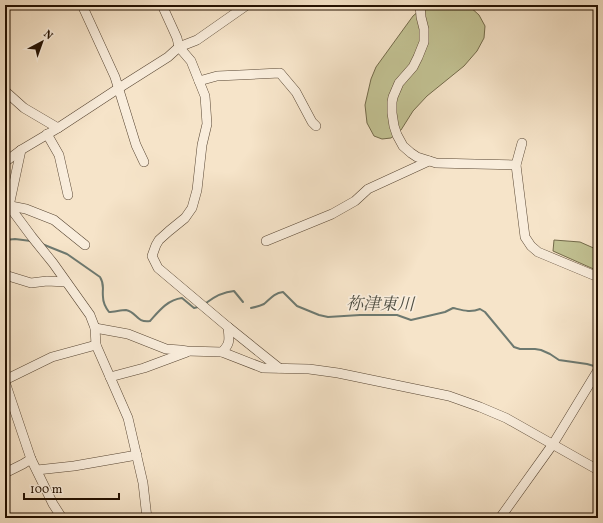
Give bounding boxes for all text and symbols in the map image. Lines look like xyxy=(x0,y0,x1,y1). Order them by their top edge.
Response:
north arrow xyxy=(22,22,62,62)
text: N xyxy=(40,27,56,44)
water label: 祢津東川 xyxy=(346,293,416,317)
scale bar xyxy=(24,475,119,501)
text: 100 m xyxy=(30,482,63,498)

